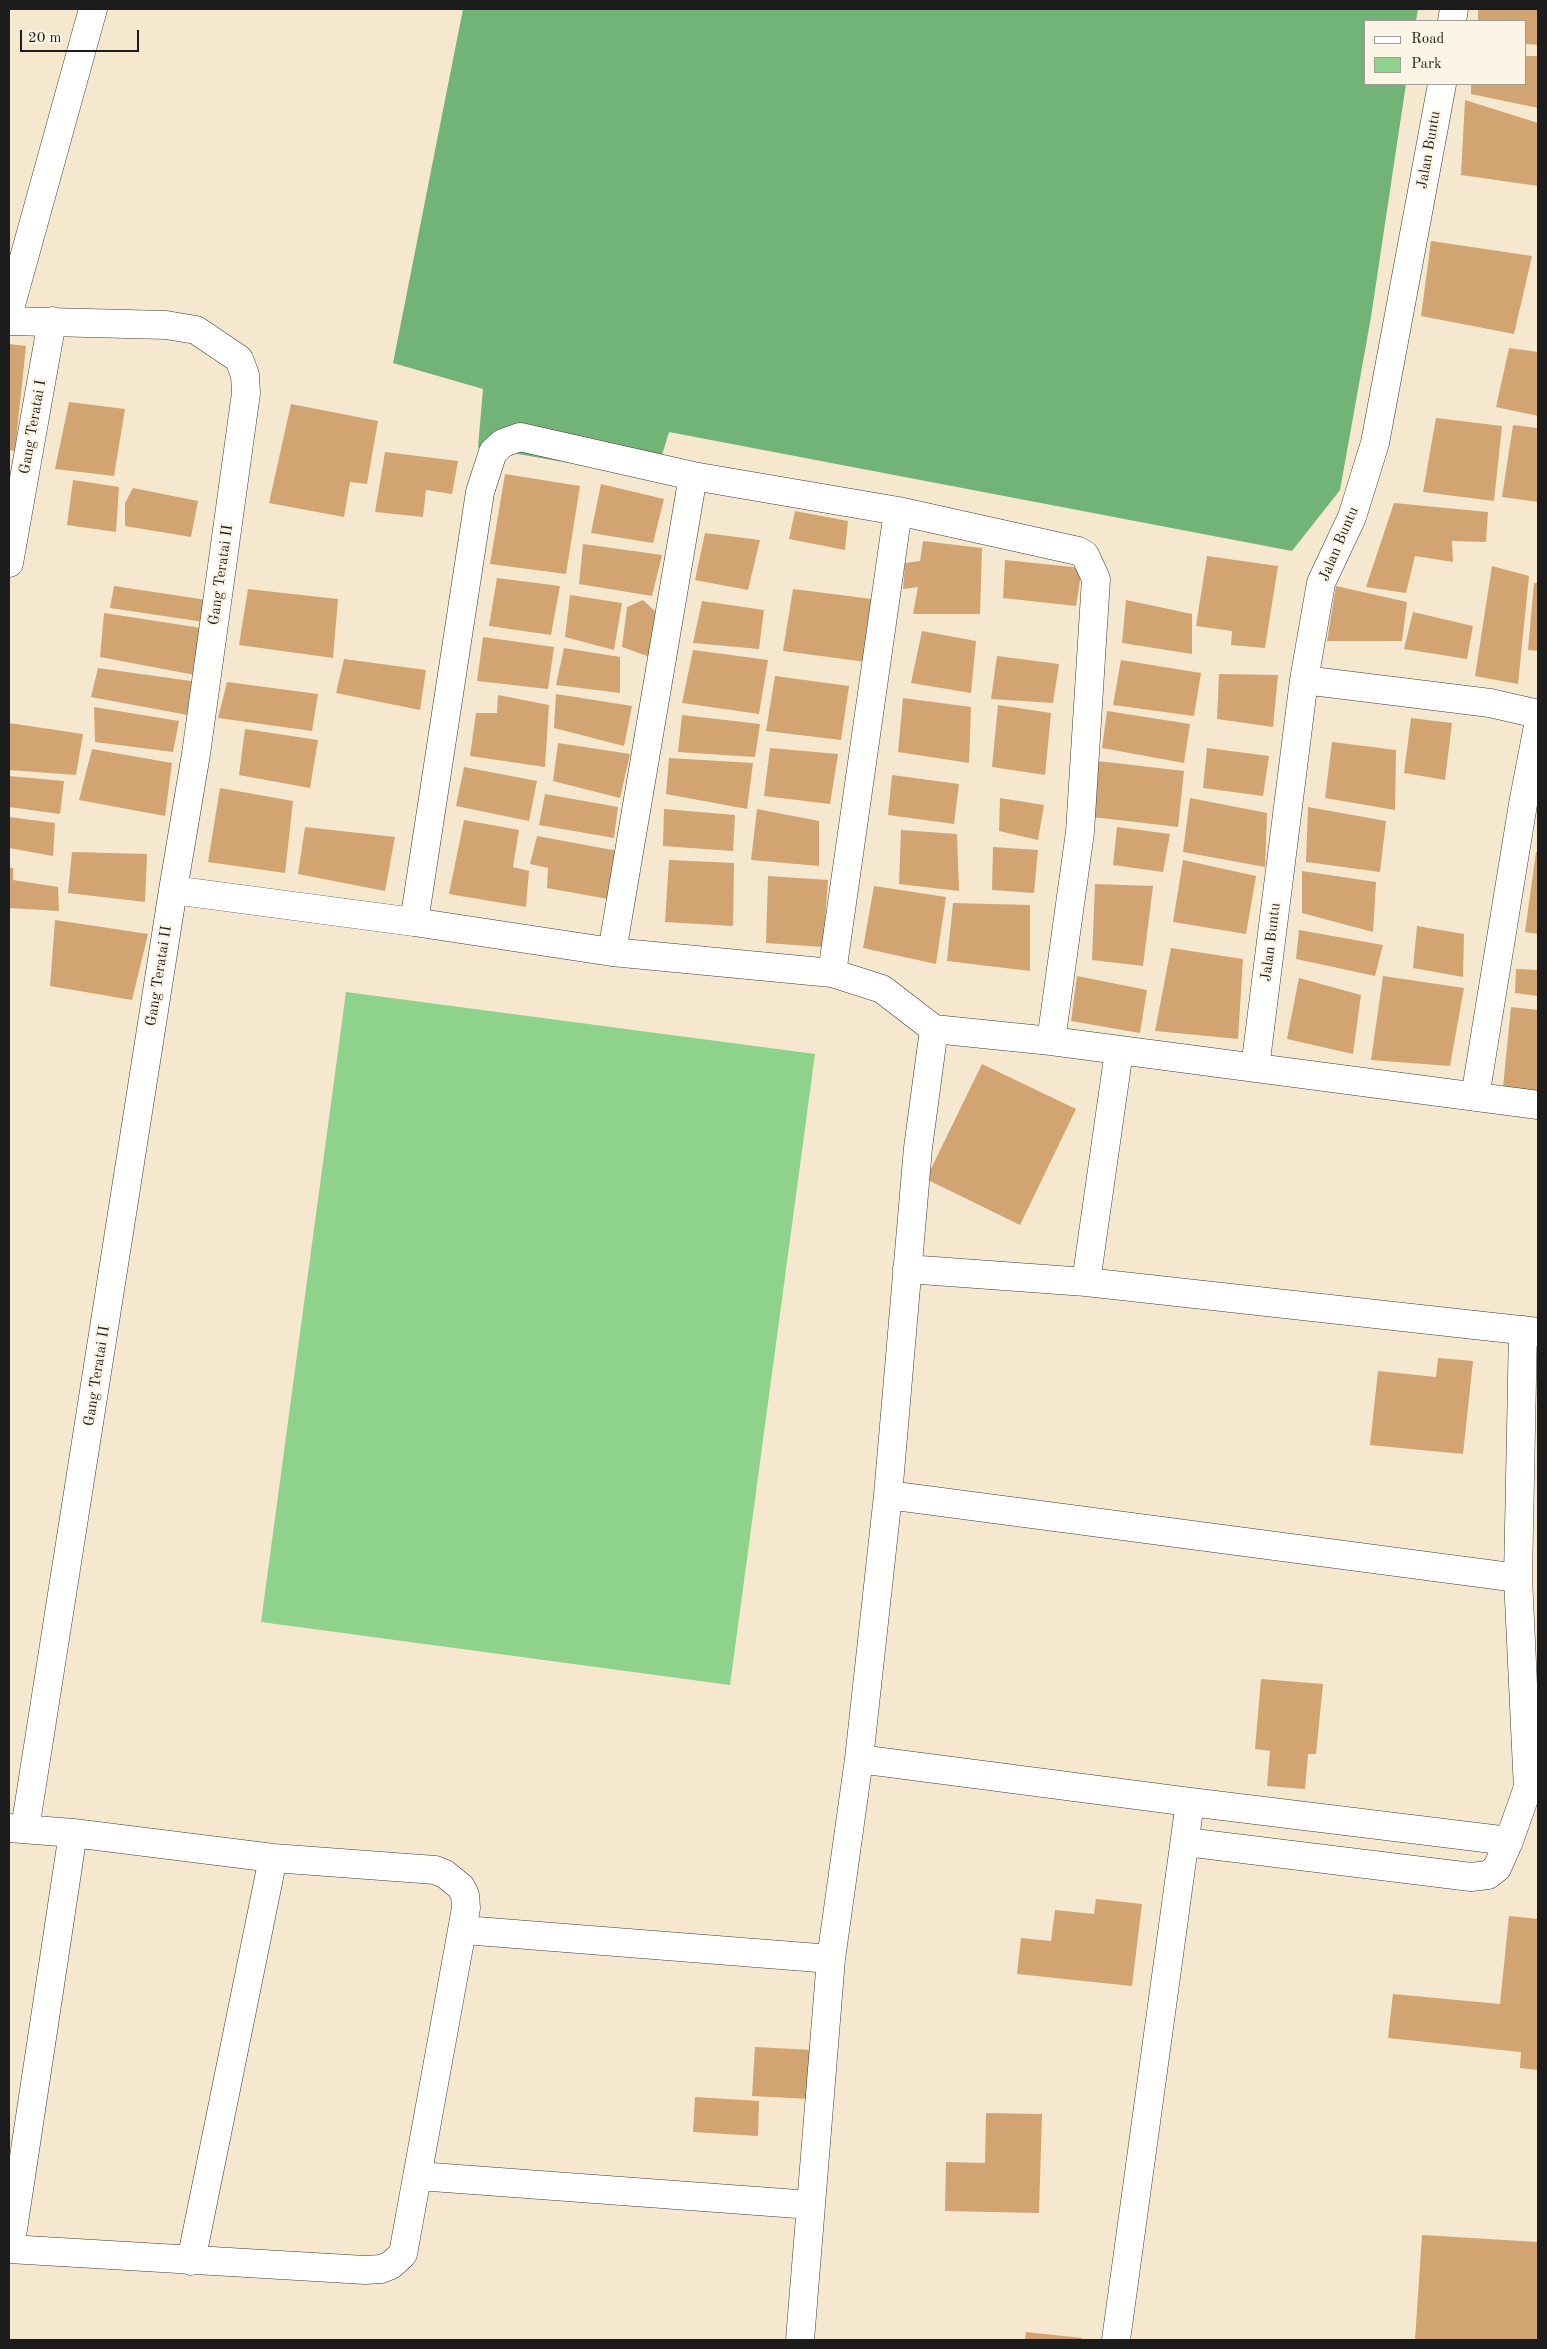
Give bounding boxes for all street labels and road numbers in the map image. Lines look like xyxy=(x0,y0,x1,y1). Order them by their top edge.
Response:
street label: Jalan Buntu xyxy=(1413,110,1445,190)
street label: Gang Teratai I xyxy=(16,378,50,476)
street label: Jalan Buntu xyxy=(1315,504,1363,584)
street label: Gang Teratai II xyxy=(205,523,237,627)
street label: Jalan Buntu xyxy=(1257,902,1285,982)
street label: Gang Teratai II xyxy=(142,924,176,1028)
street label: Gang Teratai II xyxy=(80,1324,114,1428)

